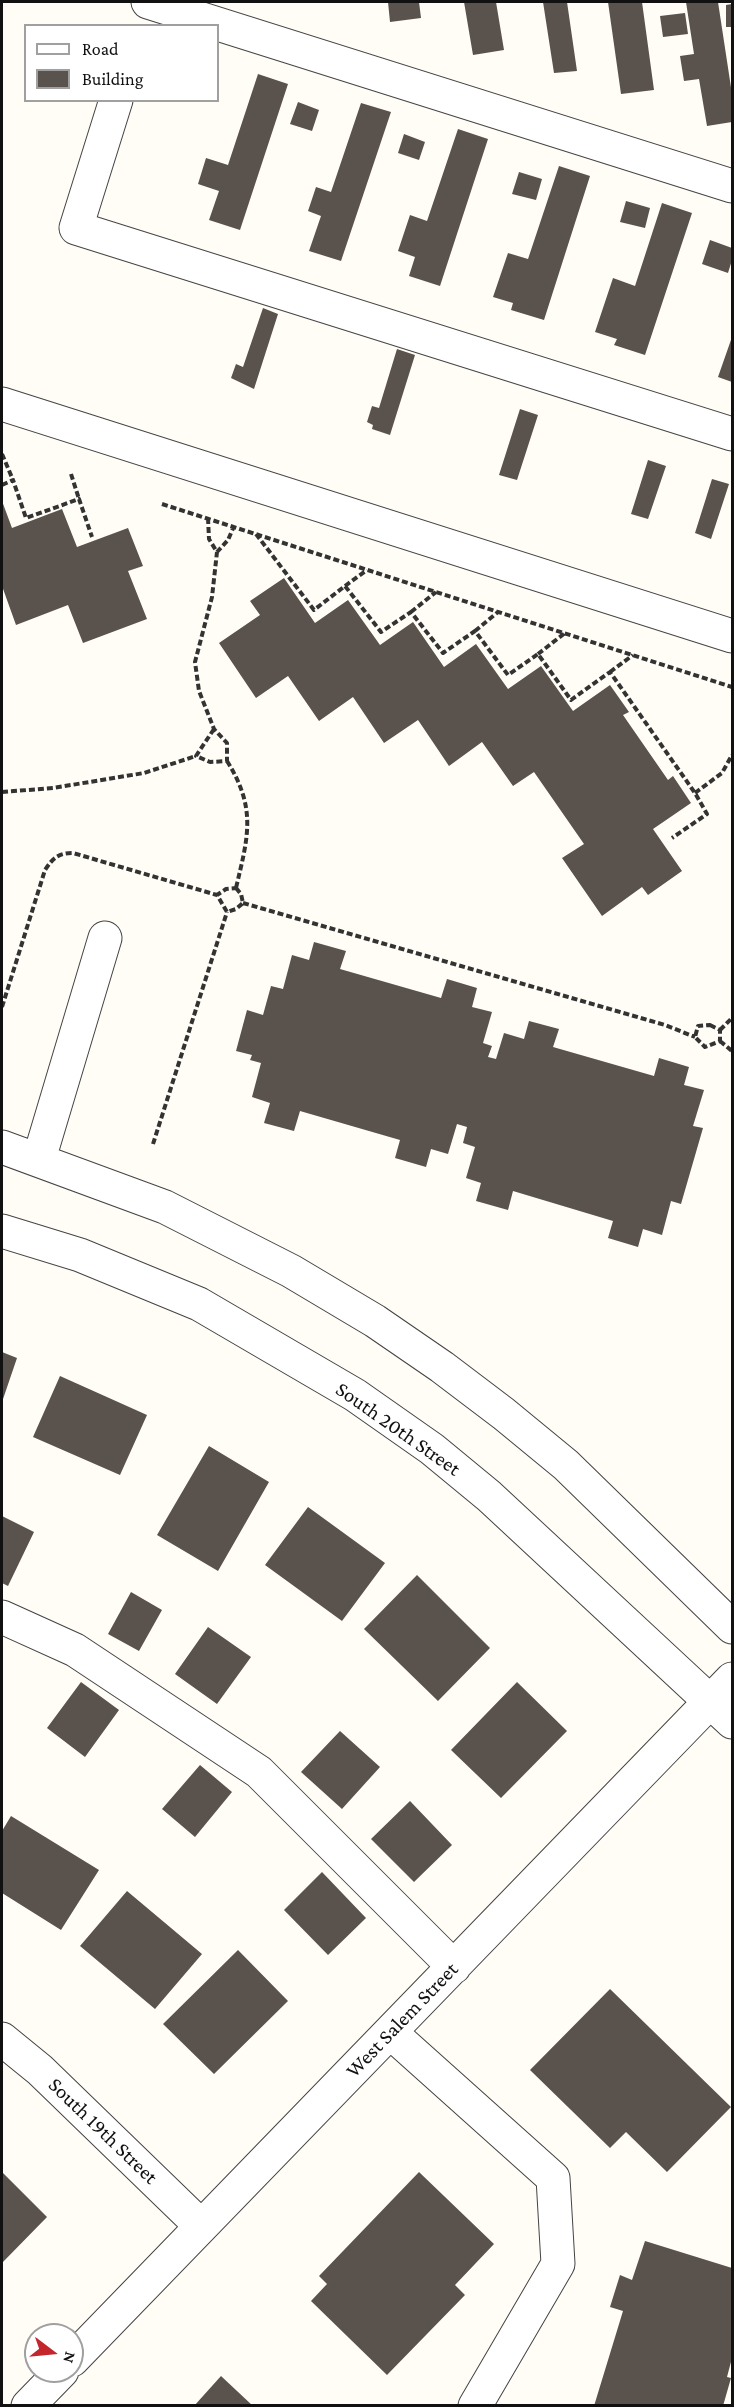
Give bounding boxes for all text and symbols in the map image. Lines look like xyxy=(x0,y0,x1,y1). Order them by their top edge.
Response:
legend xyxy=(24,24,219,102)
text: Road xyxy=(82,39,119,59)
text: Building xyxy=(82,69,143,89)
street label: South 20th Street xyxy=(331,1377,465,1481)
street label: West Salem Street xyxy=(340,1957,464,2083)
street label: South 19th Street xyxy=(43,2072,163,2190)
north arrow xyxy=(24,2323,84,2383)
text: N xyxy=(60,2350,80,2365)

